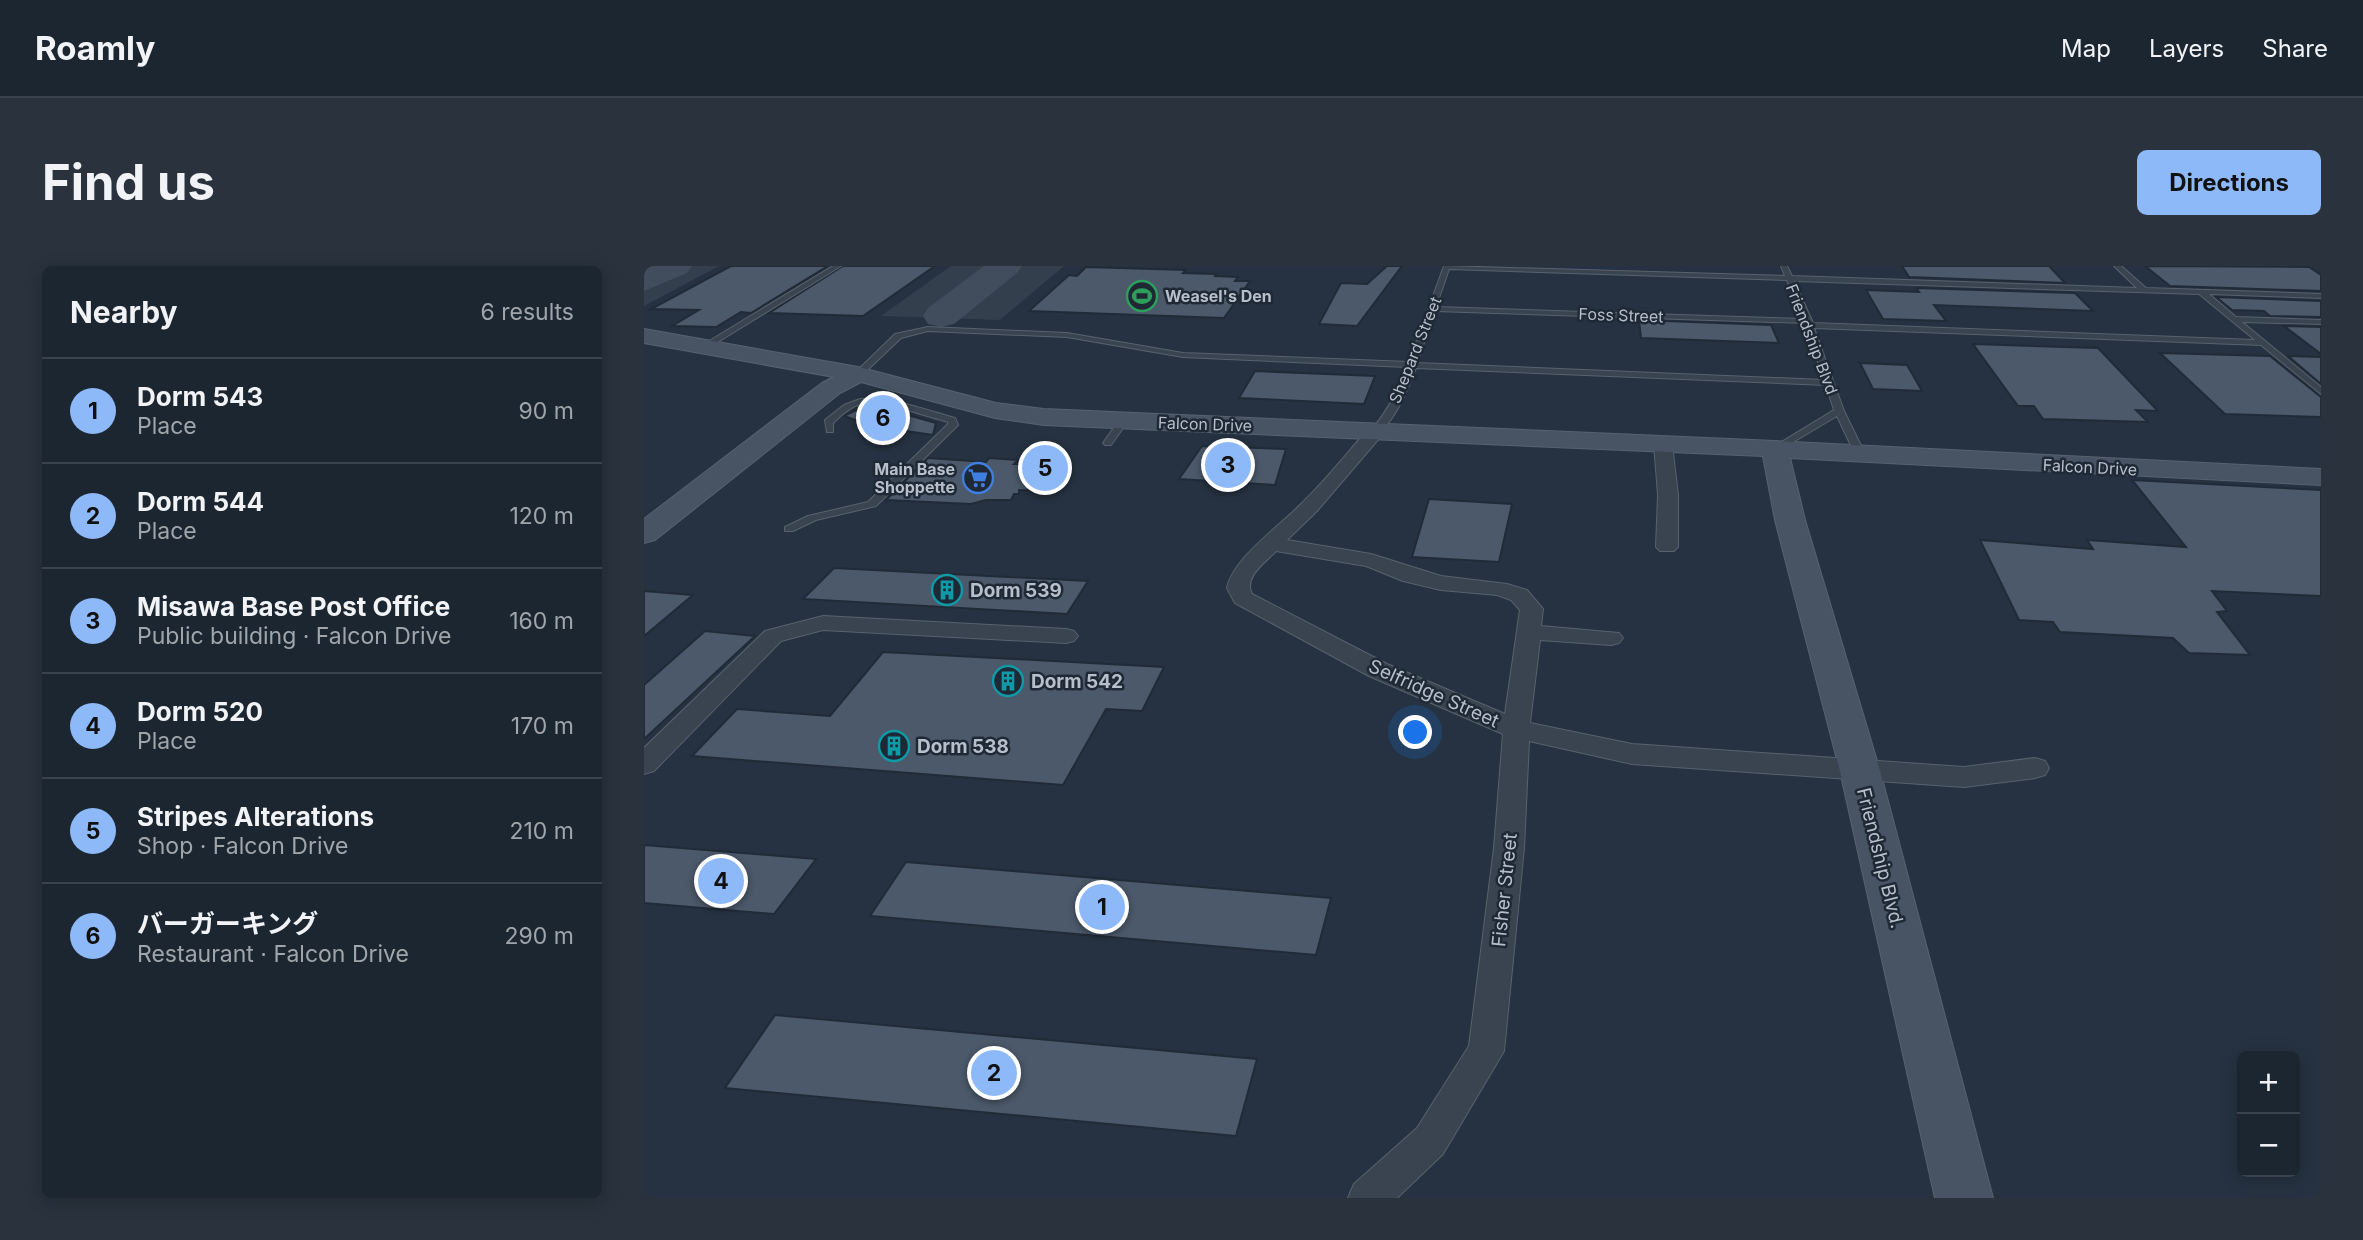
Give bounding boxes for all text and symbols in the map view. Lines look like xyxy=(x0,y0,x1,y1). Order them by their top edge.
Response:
text: Roamly xyxy=(35,28,155,68)
text: Map xyxy=(2061,34,2111,63)
text: Layers xyxy=(2149,34,2224,63)
text: Share xyxy=(2262,34,2328,63)
button: Directions xyxy=(2137,150,2321,215)
text: Find us xyxy=(42,153,215,212)
sports icon: Weasel's Den xyxy=(1125,279,1159,313)
street label: Friendship Blvd xyxy=(1782,281,1842,397)
place label: Weasel's Den xyxy=(1165,286,1272,306)
text: Nearby xyxy=(70,294,178,330)
street label: Shepard Street xyxy=(1385,294,1445,406)
text: 6 results xyxy=(480,298,574,326)
street label: Foss Street xyxy=(1578,304,1664,326)
text: Dorm 543 xyxy=(137,381,263,412)
pin: 6 xyxy=(860,392,906,444)
text: 1 xyxy=(88,397,98,425)
text: 90 m xyxy=(519,397,574,425)
text: Place xyxy=(137,412,197,440)
street label: Falcon Drive xyxy=(1158,412,1252,436)
pin: 3 xyxy=(1205,439,1251,491)
pin: 5 xyxy=(1022,442,1068,494)
street label: Falcon Drive xyxy=(2042,455,2138,479)
place label: Main Base Shoppette xyxy=(874,459,955,497)
supermarket icon: Main Base Shoppette xyxy=(961,461,995,495)
text: Dorm 544 xyxy=(137,486,264,517)
text: 2 xyxy=(86,502,100,530)
text: 120 m xyxy=(509,502,574,530)
text: Place xyxy=(137,517,197,545)
building icon: Dorm 539 xyxy=(930,573,964,607)
place label: Dorm 539 xyxy=(970,579,1062,602)
text: Misawa Base Post Office xyxy=(137,591,450,622)
text: 3 xyxy=(86,607,100,635)
text: 160 m xyxy=(509,607,574,635)
text: Public building · Falcon Drive xyxy=(137,622,451,650)
street label: Selfridge Street xyxy=(1365,654,1503,732)
building icon: Dorm 542 xyxy=(991,664,1025,698)
place label: Dorm 542 xyxy=(1031,670,1123,693)
text: Dorm 520 xyxy=(137,696,263,727)
text: 4 xyxy=(85,712,101,740)
text: 170 m xyxy=(511,712,574,740)
your location xyxy=(1398,715,1432,749)
text: Place xyxy=(137,727,197,755)
building icon: Dorm 538 xyxy=(877,729,911,763)
place label: Dorm 538 xyxy=(917,735,1009,758)
street label: Friendship Blvd. xyxy=(1852,785,1909,931)
text: Stripes Alterations xyxy=(137,801,374,832)
text: 5 xyxy=(86,817,100,845)
text: 210 m xyxy=(509,817,574,845)
text: Shop · Falcon Drive xyxy=(137,832,348,860)
street label: Fisher Street xyxy=(1487,832,1522,948)
pin: 4 xyxy=(698,855,744,907)
pin: 1 xyxy=(1079,881,1125,933)
text: バーガーキング xyxy=(137,908,318,939)
text: 6 xyxy=(86,922,100,950)
text: 290 m xyxy=(505,922,574,950)
text: Restaurant · Falcon Drive xyxy=(137,940,409,968)
pin: 2 xyxy=(971,1047,1017,1099)
map controls xyxy=(2237,1051,2300,1177)
button: + xyxy=(2237,1051,2300,1114)
button: − xyxy=(2237,1114,2300,1177)

